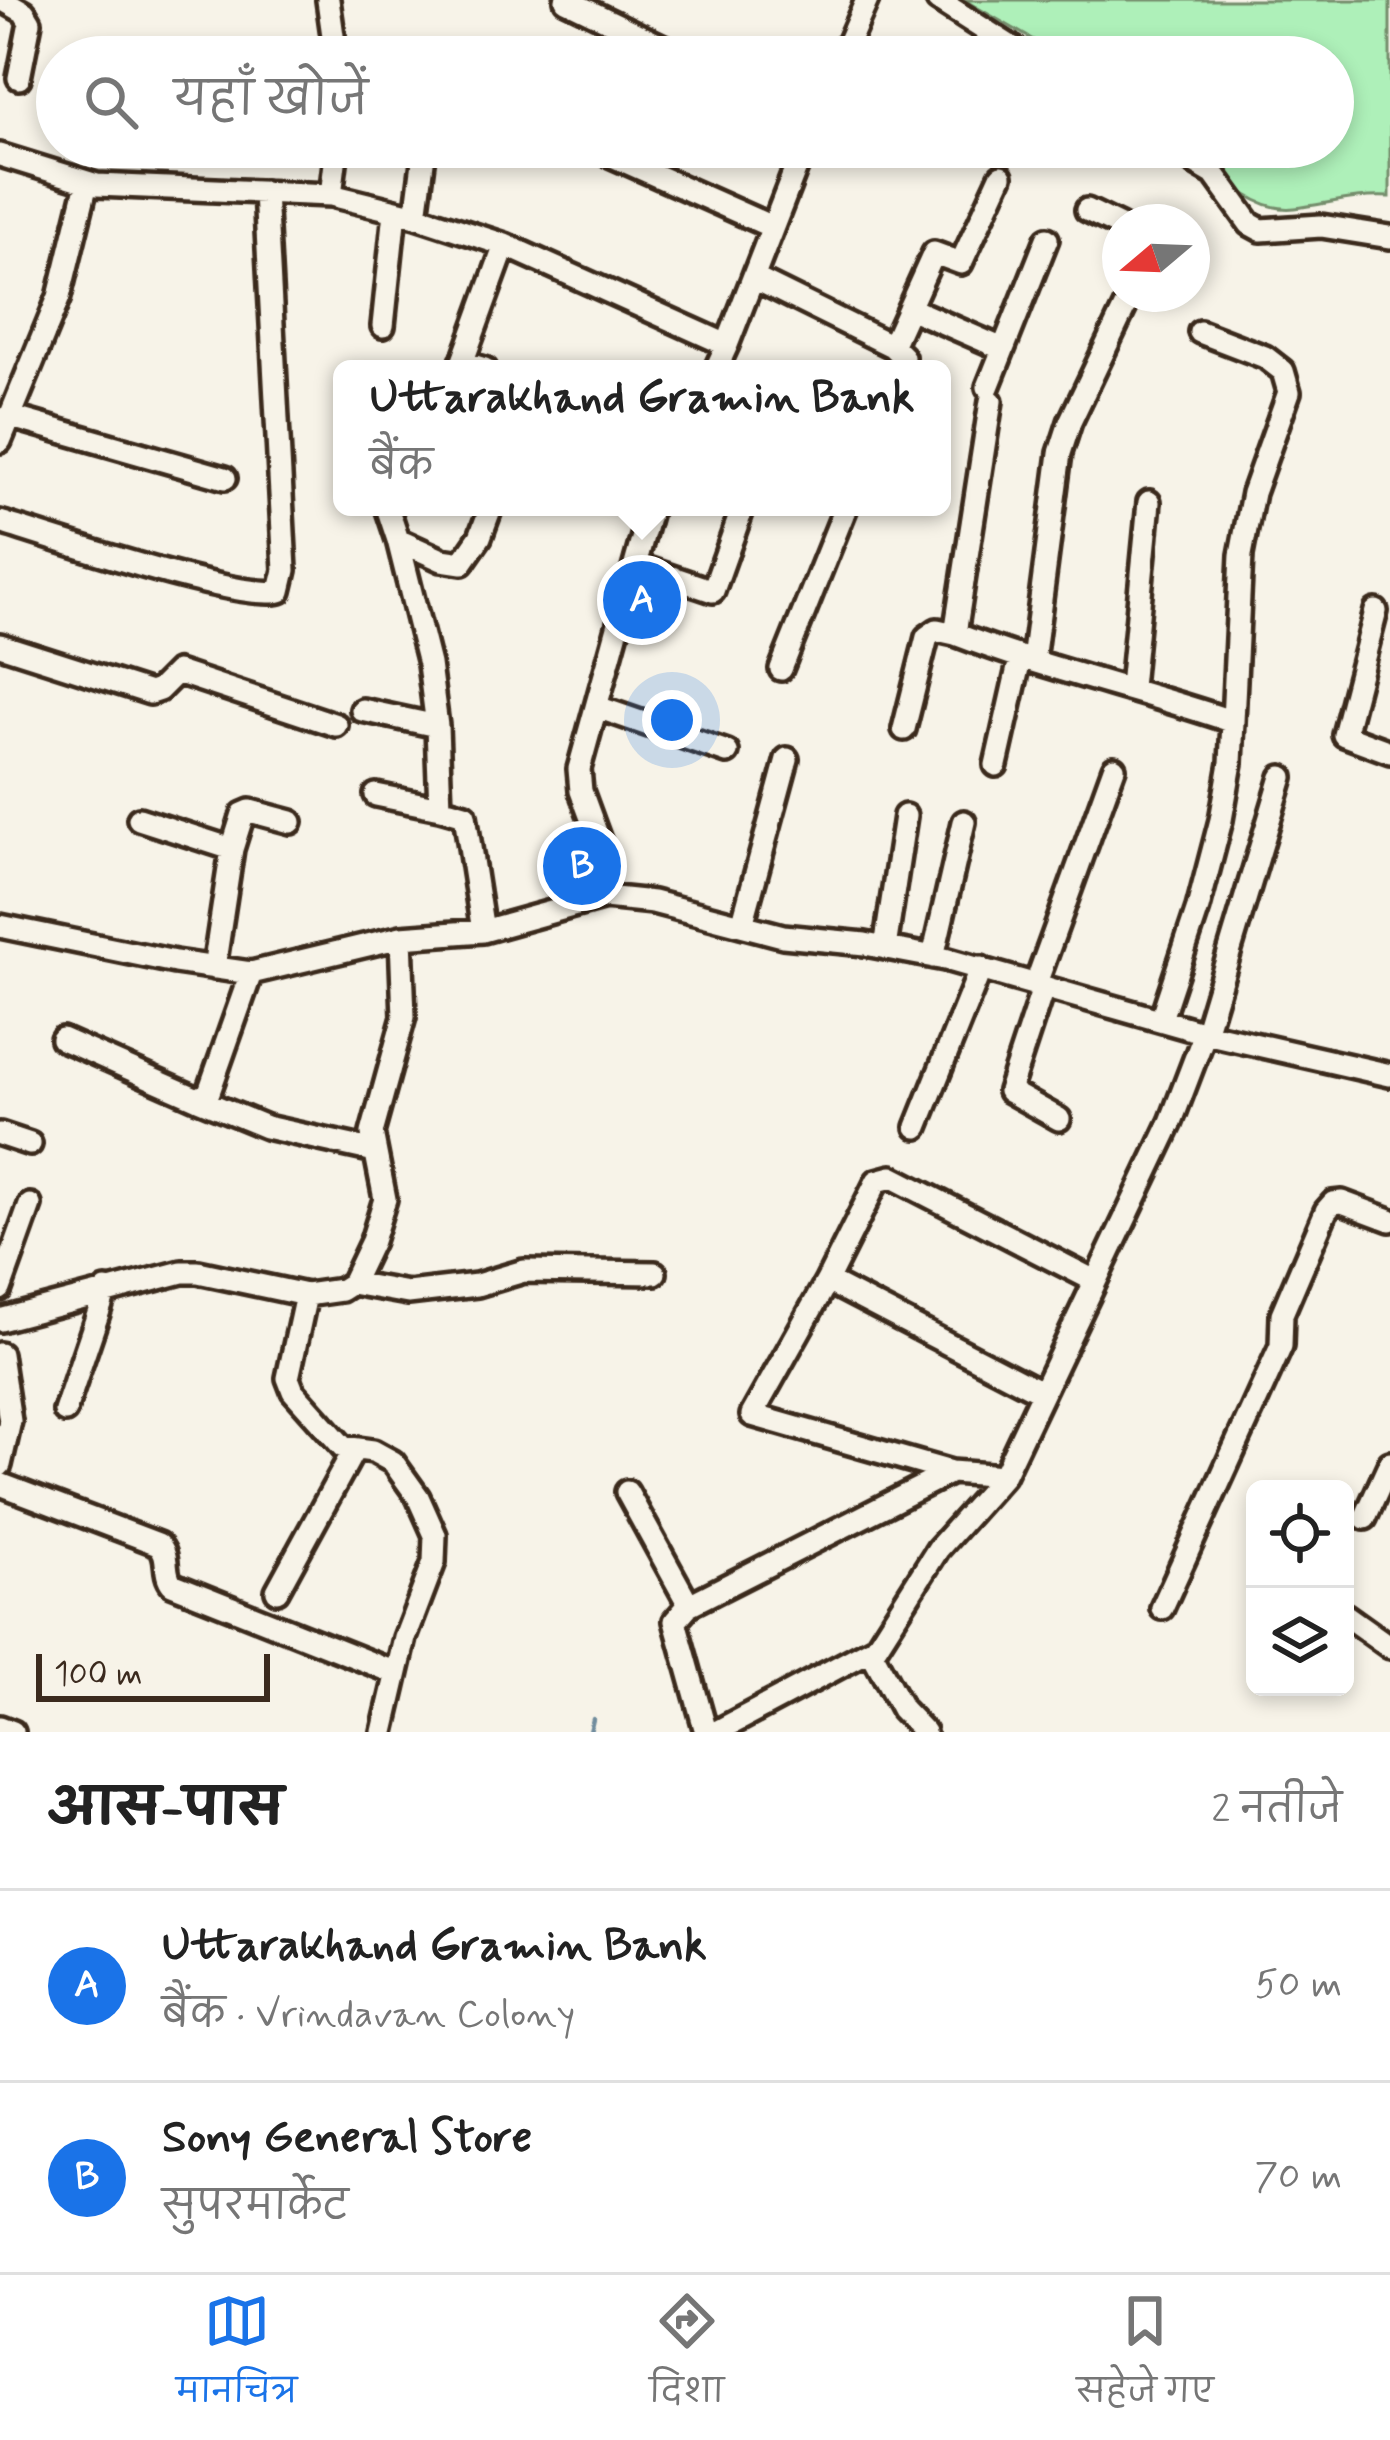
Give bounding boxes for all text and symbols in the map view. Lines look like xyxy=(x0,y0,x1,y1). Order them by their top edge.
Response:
search box xyxy=(36,36,1354,168)
icon: search xyxy=(78,69,144,135)
text: यहाँ खोजें xyxy=(174,72,368,131)
north arrow xyxy=(1102,204,1210,312)
popup xyxy=(333,360,951,516)
text: Uttarakhand Gramin Bank xyxy=(370,369,914,428)
text: बैंक xyxy=(370,442,433,493)
pin: A xyxy=(603,555,681,645)
your location xyxy=(642,690,702,750)
pin: B xyxy=(543,821,621,911)
map controls xyxy=(1246,1480,1354,1696)
button: locate xyxy=(1246,1480,1354,1588)
button: layers xyxy=(1246,1588,1354,1696)
scale bar xyxy=(36,1648,270,1701)
text: 100 m xyxy=(54,1653,143,1697)
text: आस-पास xyxy=(48,1777,283,1843)
text: 2 नतीजे xyxy=(1211,1785,1342,1836)
text: Uttarakhand Gramin Bank xyxy=(162,1917,707,1976)
text: A xyxy=(74,1960,100,2011)
text: 50 m xyxy=(1255,1960,1342,2011)
text: बैंक · Vrindavan Colony xyxy=(162,1990,575,2041)
text: Sony General Store xyxy=(162,2109,532,2168)
text: B xyxy=(75,2152,99,2203)
text: 70 m xyxy=(1254,2152,1342,2203)
text: सुपरमार्केट xyxy=(162,2182,349,2233)
tab: मानचित्र xyxy=(176,2288,297,2427)
tab: दिशा xyxy=(649,2288,724,2427)
tab: सहेजे गए xyxy=(1076,2288,1214,2427)

